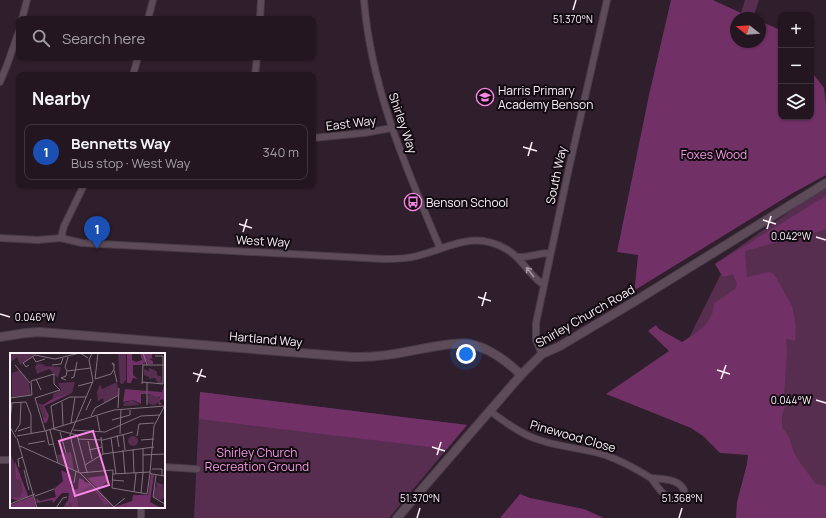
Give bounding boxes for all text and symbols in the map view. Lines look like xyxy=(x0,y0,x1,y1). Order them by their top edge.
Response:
text: 51.370°N xyxy=(553,12,593,26)
north arrow xyxy=(730,12,766,48)
map controls xyxy=(778,12,814,120)
button: + xyxy=(778,12,814,48)
search box xyxy=(16,16,316,60)
icon: search xyxy=(30,27,52,49)
text: Search here xyxy=(62,28,145,49)
button: − xyxy=(778,48,814,84)
place label: Harris Primary Academy Benson xyxy=(498,82,593,113)
button: layers xyxy=(778,84,814,120)
text: Nearby xyxy=(32,87,90,110)
school or university icon: Harris Primary Academy Benson xyxy=(475,87,495,107)
street label: Shirley Way xyxy=(385,90,422,156)
street label: East Way xyxy=(325,111,378,135)
text: Bennetts Way xyxy=(71,133,171,154)
text: 1 xyxy=(43,143,49,161)
text: 340 m xyxy=(263,143,299,161)
street label: South Way xyxy=(542,144,571,206)
park label: Foxes Wood xyxy=(681,146,747,163)
text: Bus stop · West Way xyxy=(71,154,190,172)
bus stop icon: Benson School xyxy=(403,192,423,212)
place label: Benson School xyxy=(426,194,508,211)
pin: 1 xyxy=(84,216,110,249)
text: 0.042°W xyxy=(771,229,812,243)
street label: West Way xyxy=(235,231,291,251)
one-way arrow xyxy=(526,267,534,278)
street label: Shirley Church Road xyxy=(532,281,638,351)
text: 0.046°W xyxy=(15,310,56,324)
street label: Hartland Way xyxy=(229,327,304,351)
your location xyxy=(456,344,476,364)
inset map xyxy=(10,353,165,508)
text: 0.044°W xyxy=(771,393,812,407)
street label: Pinewood Close xyxy=(528,416,618,456)
park label: Shirley Church Recreation Ground xyxy=(205,444,309,475)
text: 51.370°N xyxy=(400,491,440,505)
text: 51.368°N xyxy=(662,491,702,505)

